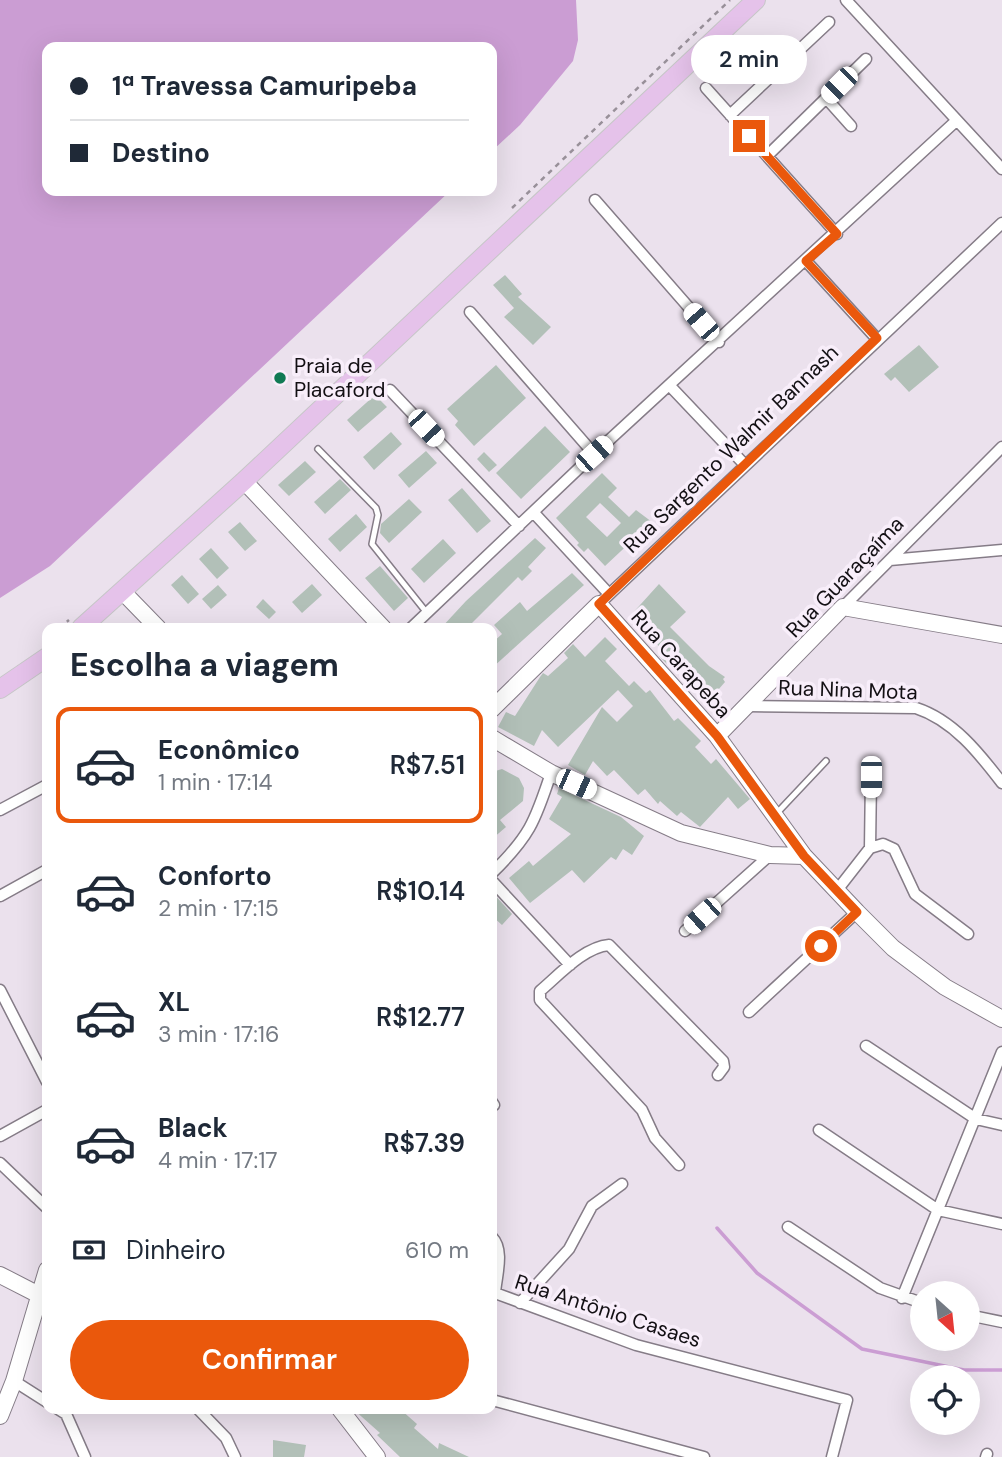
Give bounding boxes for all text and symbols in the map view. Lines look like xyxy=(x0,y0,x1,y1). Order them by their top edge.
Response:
callout: 2 min xyxy=(691,34,807,83)
text: 2 min xyxy=(719,44,779,74)
car xyxy=(817,63,862,107)
text: 1ª Travessa Camuripeba xyxy=(112,69,417,103)
route end xyxy=(733,120,765,152)
text: Destino xyxy=(112,136,210,170)
car xyxy=(680,299,723,345)
street label: Rua Sargento Walmir Bannash xyxy=(617,339,845,559)
place label: Praia de Placaford xyxy=(294,352,385,404)
marker: Praia de Placaford xyxy=(272,370,288,386)
car xyxy=(404,405,449,451)
car xyxy=(572,432,617,476)
street label: Rua Guaraçaíma xyxy=(780,510,910,644)
street label: Rua Carapeba xyxy=(625,604,737,724)
text: Escolha a viagem xyxy=(70,644,339,686)
street label: Rua Nina Mota xyxy=(778,674,918,706)
text: Econômico xyxy=(158,733,300,767)
icon: car xyxy=(74,734,137,797)
text: R$7.51 xyxy=(390,748,465,782)
car xyxy=(861,756,882,798)
car xyxy=(553,766,600,802)
text: 1 min · 17:14 xyxy=(158,767,273,797)
text: Conforto xyxy=(158,859,272,893)
icon: car xyxy=(74,860,137,923)
text: R$10.14 xyxy=(376,874,465,908)
text: 2 min · 17:15 xyxy=(158,893,279,923)
car xyxy=(680,894,725,938)
route start xyxy=(805,930,837,962)
text: XL xyxy=(158,985,190,1019)
icon: car xyxy=(74,986,137,1049)
text: R$12.77 xyxy=(376,1000,465,1034)
text: 3 min · 17:16 xyxy=(158,1019,279,1049)
text: Black xyxy=(158,1111,228,1145)
icon: car xyxy=(74,1112,137,1175)
text: R$7.39 xyxy=(383,1126,465,1160)
text: 4 min · 17:17 xyxy=(158,1145,278,1175)
icon: cash xyxy=(70,1231,108,1269)
text: Dinheiro xyxy=(126,1233,226,1267)
text: 610 m xyxy=(405,1235,469,1265)
street label: Rua Antônio Casaes xyxy=(511,1268,705,1354)
north arrow xyxy=(910,1281,980,1351)
map controls xyxy=(910,1281,980,1435)
button: Confirmar xyxy=(70,1320,469,1400)
button: locate xyxy=(910,1365,980,1435)

